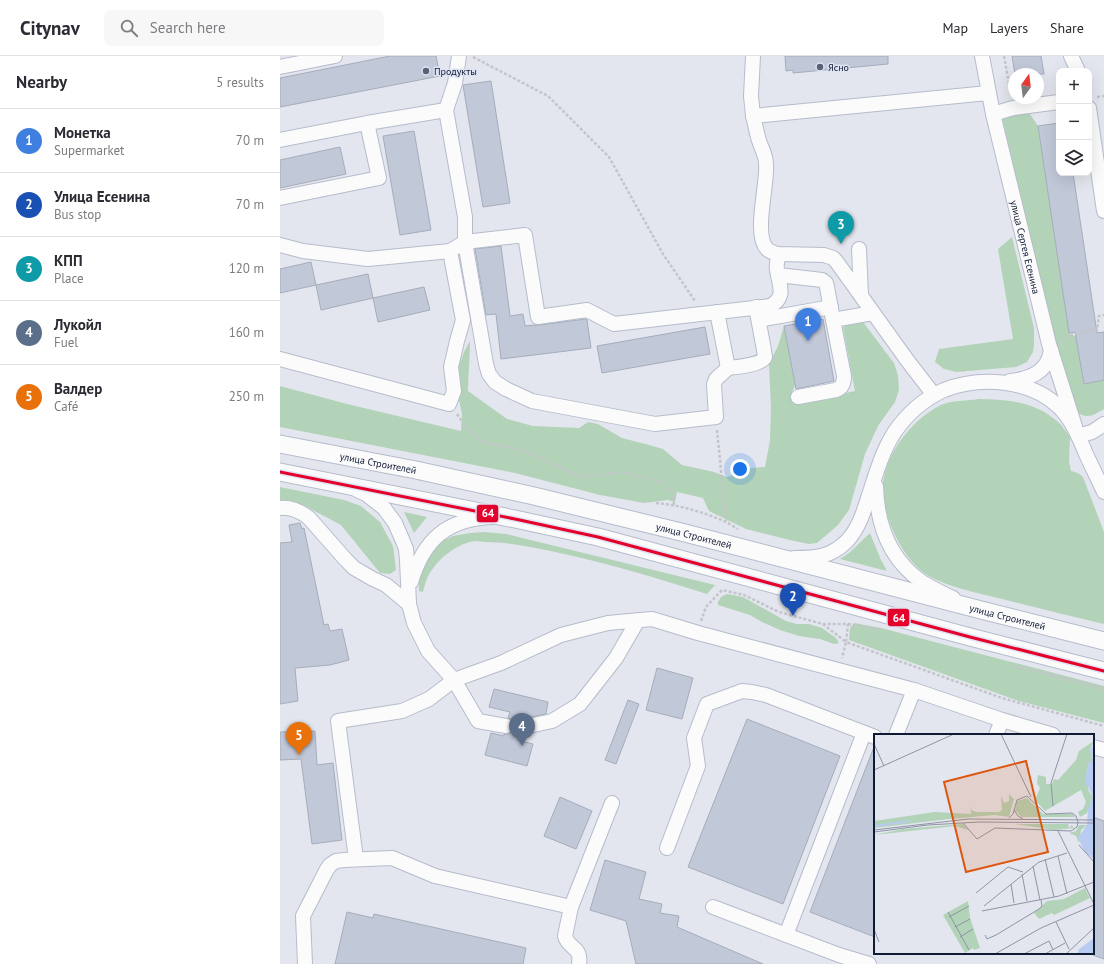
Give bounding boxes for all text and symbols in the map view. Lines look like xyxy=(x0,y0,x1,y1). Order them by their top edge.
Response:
search box xyxy=(104,10,384,46)
text: Citynav xyxy=(20,16,80,40)
icon: search xyxy=(118,17,140,39)
text: Search here xyxy=(150,18,226,37)
text: Map xyxy=(942,19,968,37)
text: Layers xyxy=(990,19,1028,37)
text: Share xyxy=(1050,19,1084,37)
place label: Ясно xyxy=(828,61,849,74)
marker: Ясно xyxy=(815,62,825,72)
place label: Продукты xyxy=(434,65,477,78)
marker: Продукты xyxy=(421,66,431,76)
north arrow xyxy=(1008,68,1044,104)
map controls xyxy=(1056,68,1092,176)
button: + xyxy=(1056,68,1092,104)
text: Nearby xyxy=(16,71,67,93)
text: 5 results xyxy=(216,74,264,91)
button: − xyxy=(1056,104,1092,140)
text: Монетка xyxy=(54,123,111,142)
text: 1 xyxy=(25,132,33,149)
text: 70 m xyxy=(236,132,264,149)
button: layers xyxy=(1056,140,1092,176)
text: Supermarket xyxy=(54,142,124,159)
text: Улица Есенина xyxy=(54,187,150,206)
text: 2 xyxy=(25,196,33,213)
text: 70 m xyxy=(236,196,264,213)
street label: улица Сергея Есенина xyxy=(1007,199,1043,295)
text: Bus stop xyxy=(54,206,101,223)
pin: 3 xyxy=(828,211,854,244)
text: КПП xyxy=(54,251,82,270)
text: 3 xyxy=(25,260,33,277)
text: 120 m xyxy=(229,260,264,277)
text: Place xyxy=(54,270,84,287)
pin: 1 xyxy=(795,308,821,341)
text: Лукойл xyxy=(54,315,102,334)
text: 4 xyxy=(25,324,33,341)
text: 160 m xyxy=(229,324,264,341)
text: Fuel xyxy=(54,334,78,351)
text: Валдер xyxy=(54,379,102,398)
text: 5 xyxy=(25,388,33,405)
text: 250 m xyxy=(229,388,264,405)
text: Café xyxy=(54,398,78,415)
street label: улица Строителей xyxy=(339,450,418,477)
your location xyxy=(730,459,750,479)
line badge: 64 xyxy=(476,504,499,523)
text: 64 xyxy=(482,506,495,520)
street label: улица Строителей xyxy=(655,520,733,552)
pin: 2 xyxy=(780,583,806,616)
street label: улица Строителей xyxy=(968,601,1047,633)
line badge: 64 xyxy=(887,608,910,627)
text: 64 xyxy=(893,611,906,625)
pin: 4 xyxy=(509,713,535,746)
pin: 5 xyxy=(286,722,312,755)
inset map xyxy=(874,734,1094,954)

